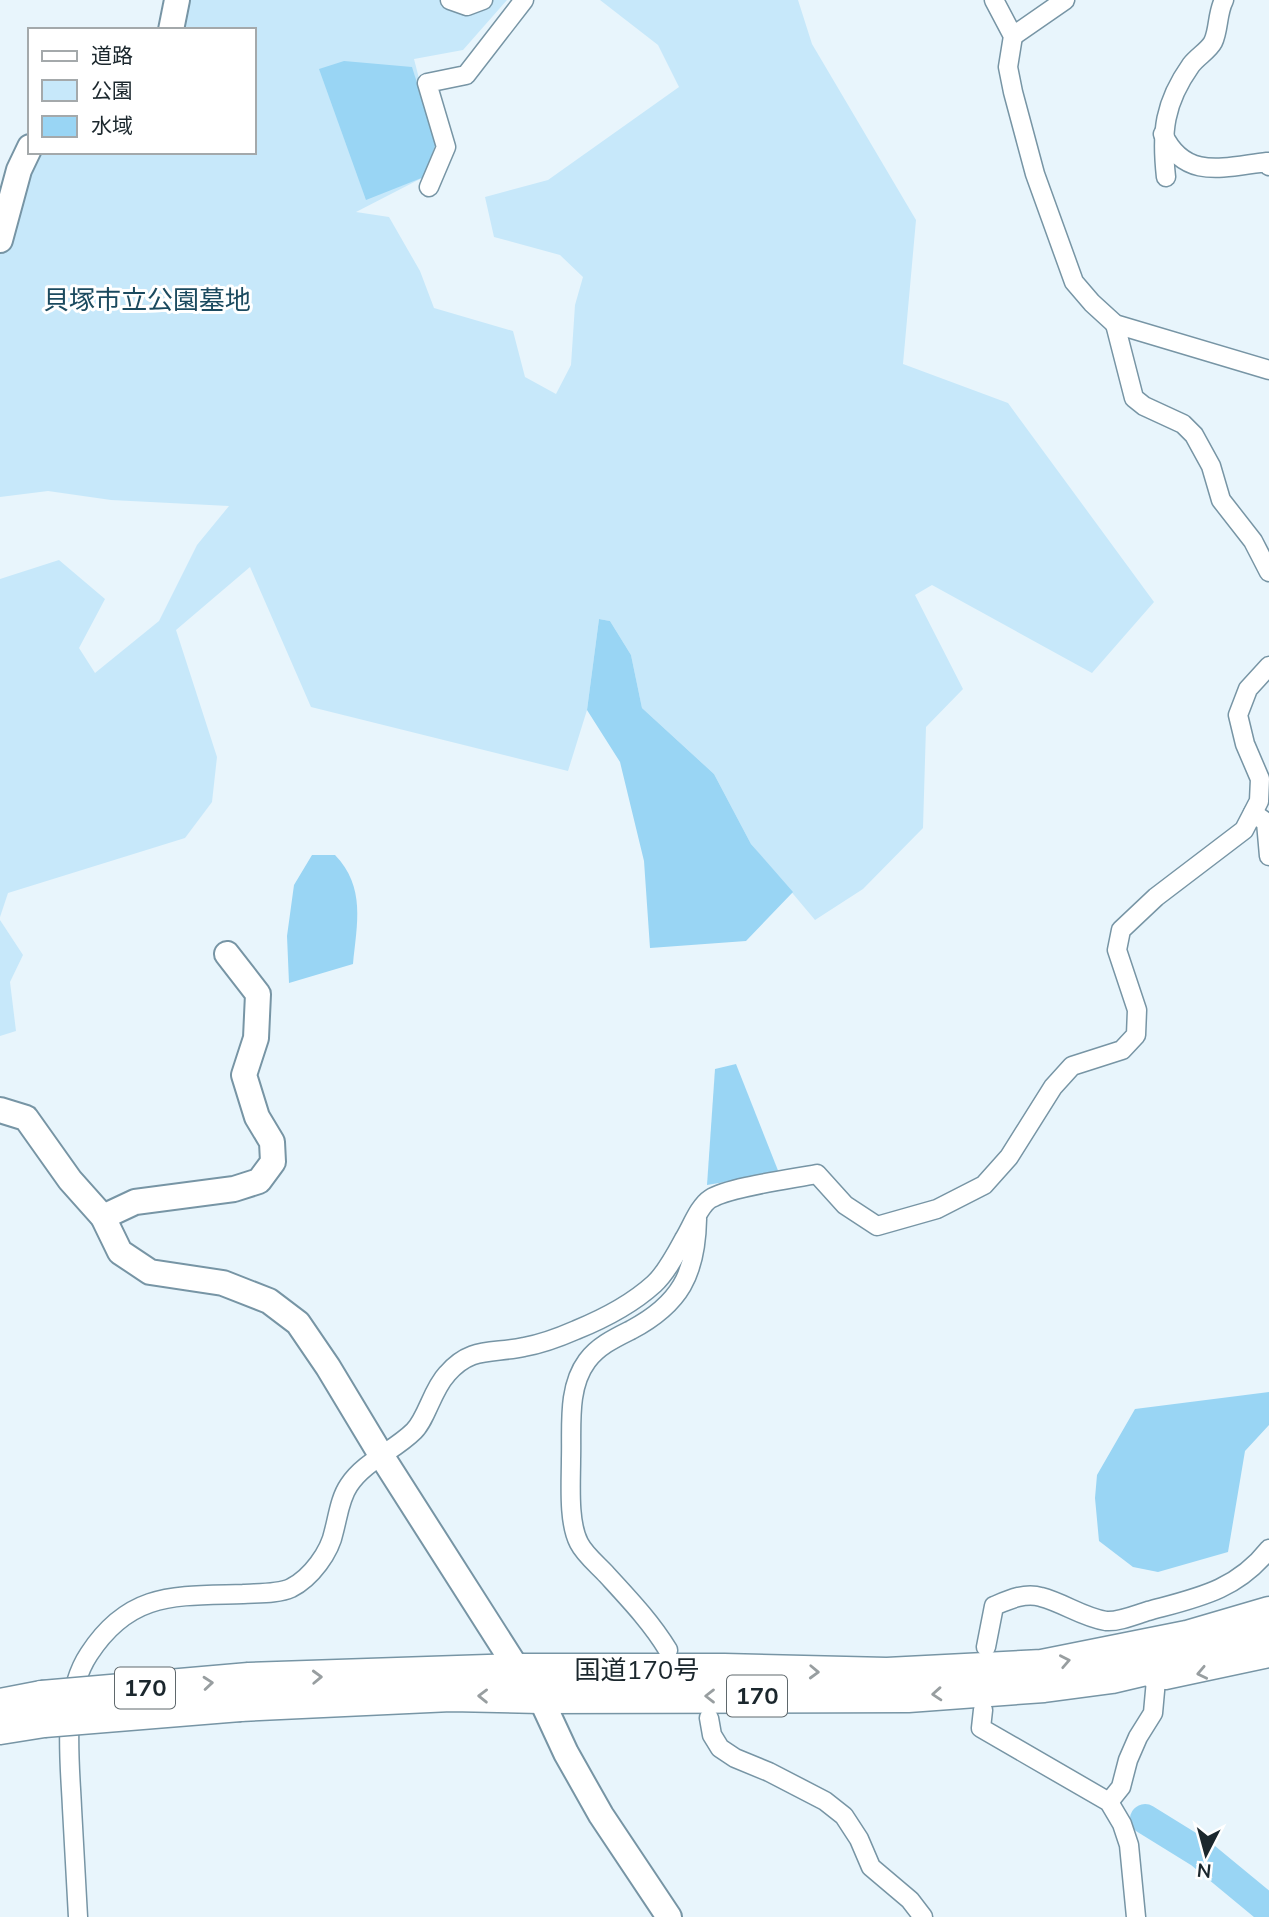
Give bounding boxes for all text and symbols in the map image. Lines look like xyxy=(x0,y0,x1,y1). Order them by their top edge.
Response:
legend xyxy=(28,28,256,154)
text: 道路 xyxy=(91,42,133,68)
text: 公園 xyxy=(91,77,133,103)
text: 水域 xyxy=(91,112,133,138)
park label: 貝塚市立公園墓地 xyxy=(43,283,251,316)
street label: 国道170号 xyxy=(575,1653,699,1686)
one-way arrow xyxy=(1059,1654,1071,1669)
one-way arrow xyxy=(1196,1664,1208,1679)
one-way arrow xyxy=(809,1665,820,1680)
road number: 170 xyxy=(115,1668,175,1708)
one-way arrow xyxy=(312,1669,323,1685)
one-way arrow xyxy=(202,1676,213,1691)
road number: 170 xyxy=(727,1676,787,1716)
one-way arrow xyxy=(932,1686,943,1701)
one-way arrow xyxy=(477,1688,487,1704)
one-way arrow xyxy=(704,1688,715,1704)
north arrow xyxy=(1171,1819,1241,1889)
text: N xyxy=(1196,1858,1213,1884)

